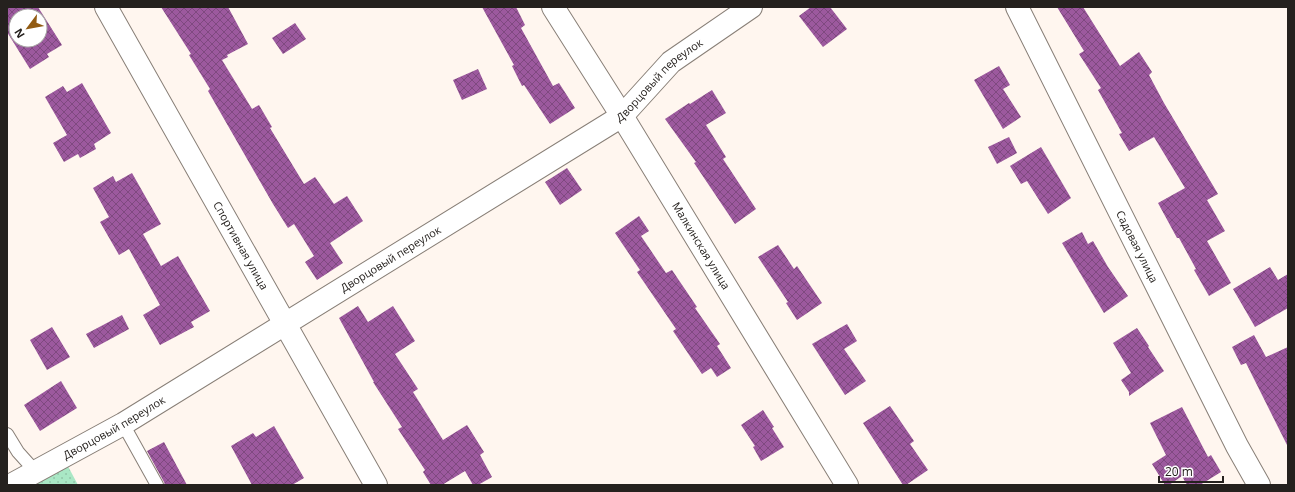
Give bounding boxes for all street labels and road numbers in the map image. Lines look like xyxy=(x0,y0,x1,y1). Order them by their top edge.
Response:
street label: Дворцовый переулок xyxy=(613,34,706,125)
street label: Спортивная улица xyxy=(210,198,272,292)
street label: Малкинская улица xyxy=(669,199,734,292)
street label: Садовая улица xyxy=(1113,208,1162,285)
street label: Дворцовый переулок xyxy=(337,222,444,295)
street label: Дворцовый переулок xyxy=(60,392,168,462)

